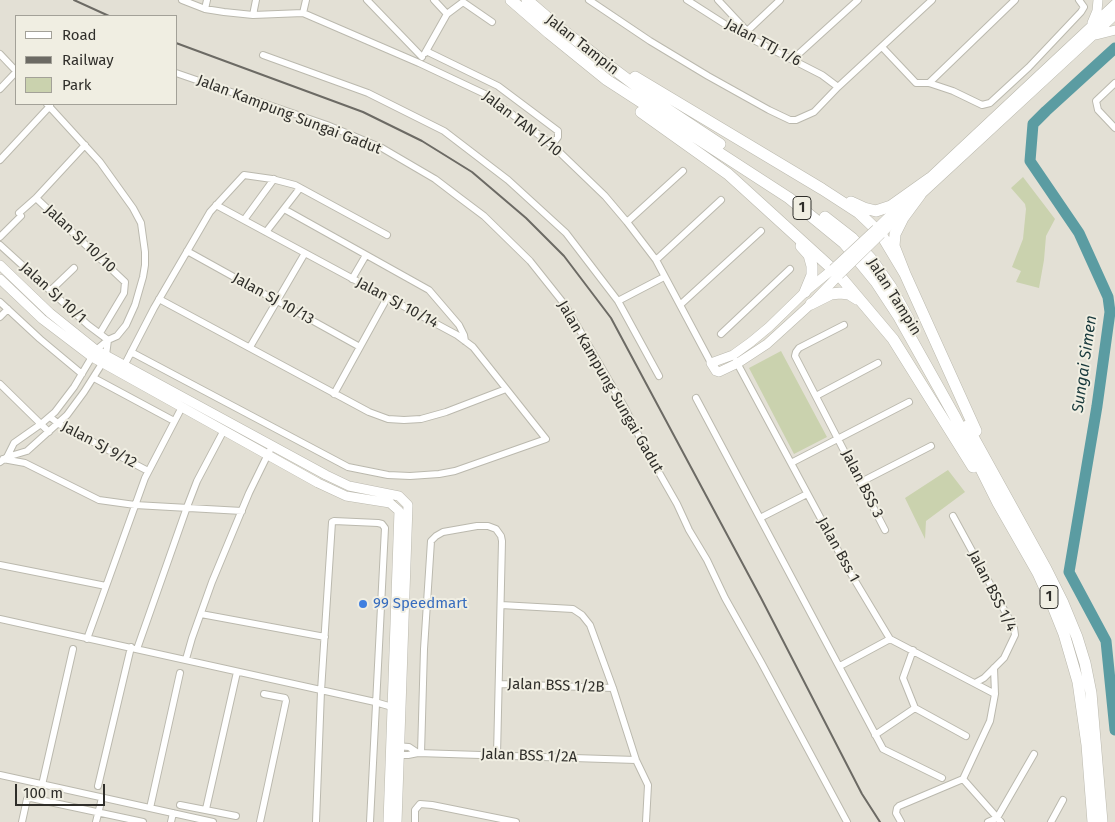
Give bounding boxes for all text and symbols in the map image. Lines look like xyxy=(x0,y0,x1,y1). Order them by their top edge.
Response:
street label: Jalan Tampin xyxy=(542,11,622,79)
legend xyxy=(15,15,178,105)
street label: Jalan TTJ 1/6 xyxy=(722,15,804,71)
text: Road xyxy=(62,26,97,44)
text: Railway xyxy=(62,51,114,69)
street label: Jalan Kampung Sungai Gadut xyxy=(194,71,384,159)
text: Park xyxy=(62,76,92,94)
street label: Jalan TAN 1/10 xyxy=(479,87,565,161)
road number: 1 xyxy=(793,197,811,220)
street label: Jalan SJ 10/10 xyxy=(41,201,119,277)
street label: Jalan Tampin xyxy=(863,255,925,339)
street label: Jalan SJ 10/1 xyxy=(16,259,90,327)
street label: Jalan SJ 10/13 xyxy=(229,269,317,329)
street label: Jalan SJ 10/14 xyxy=(353,274,441,332)
street label: Jalan Kampung Sungai Gadut xyxy=(553,298,667,476)
water label: Sungai Simen xyxy=(1069,314,1101,414)
street label: Jalan SJ 9/12 xyxy=(58,418,140,472)
street label: Jalan BSS 3 xyxy=(837,447,887,521)
street label: Jalan Bss 1 xyxy=(813,514,863,586)
street label: Jalan BSS 1/4 xyxy=(964,548,1020,634)
road number: 1 xyxy=(1040,586,1058,608)
place label: 99 Speedmart xyxy=(373,595,467,613)
marker: 99 Speedmart xyxy=(357,598,369,610)
street label: Jalan BSS 1/2B xyxy=(507,675,605,697)
street label: Jalan BSS 1/2A xyxy=(480,745,578,767)
scale bar xyxy=(18,774,108,806)
text: 100 m xyxy=(23,784,63,802)

